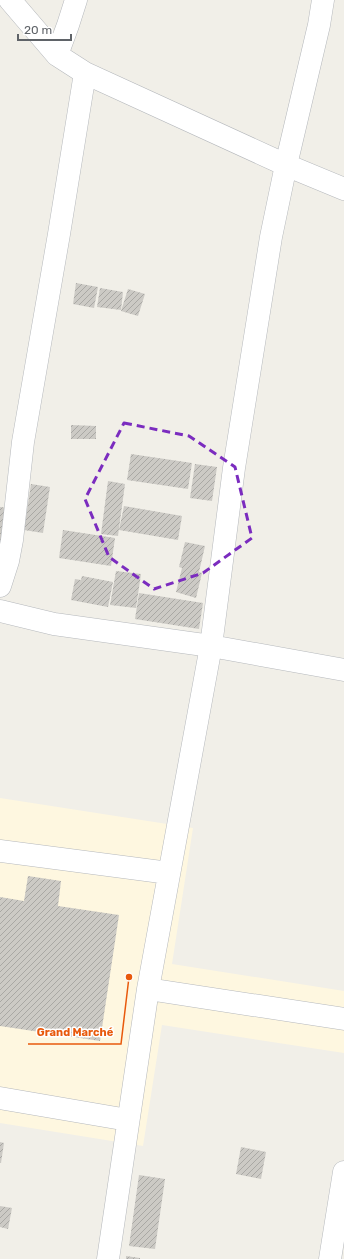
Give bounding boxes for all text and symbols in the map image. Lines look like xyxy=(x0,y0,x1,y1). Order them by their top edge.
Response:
scale bar xyxy=(18,16,71,42)
text: 20 m xyxy=(24,23,52,37)
callout: Grand Marché xyxy=(28,1021,121,1044)
text: Grand Marché xyxy=(37,1026,114,1039)

